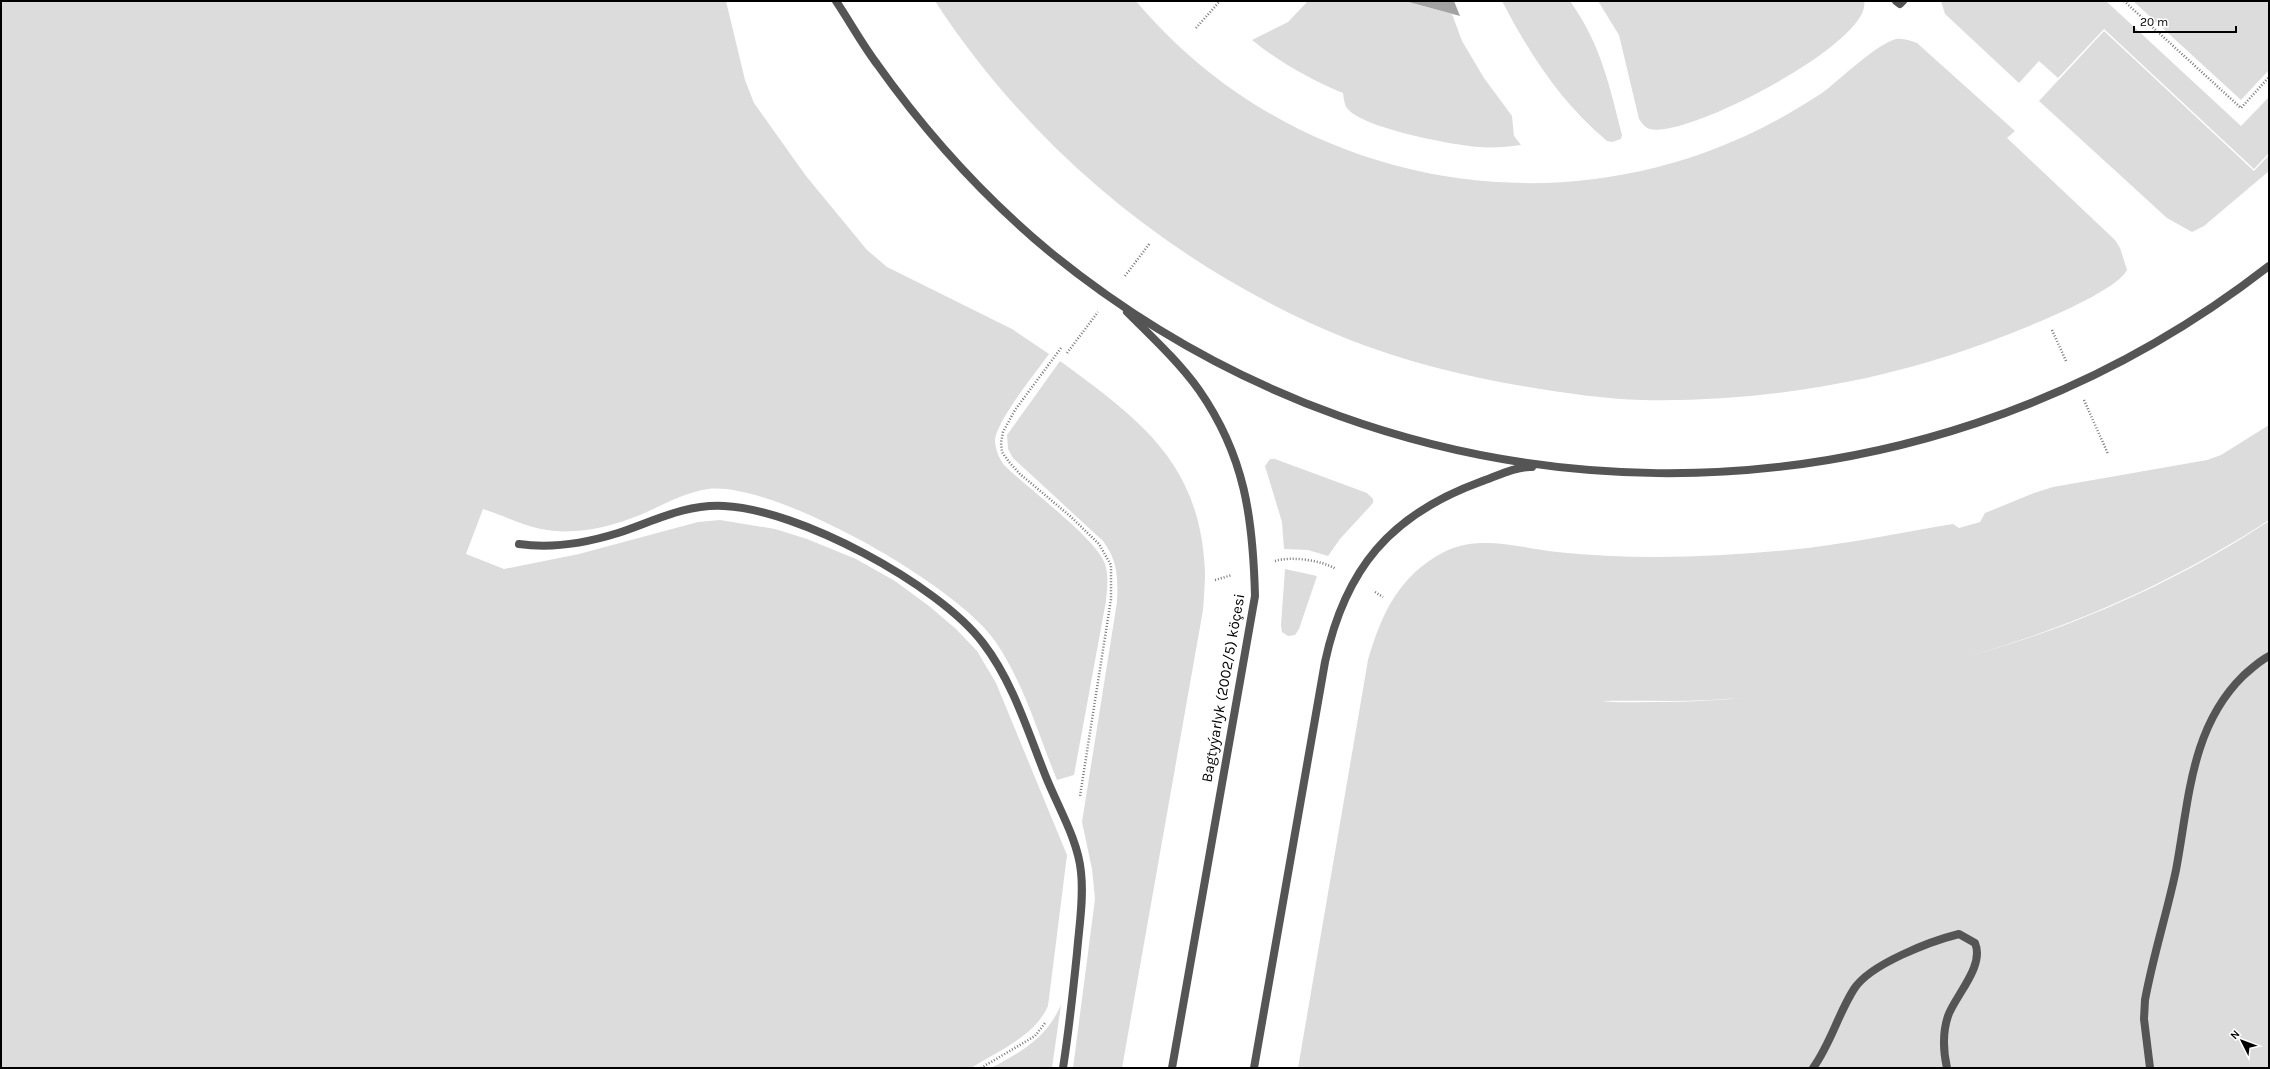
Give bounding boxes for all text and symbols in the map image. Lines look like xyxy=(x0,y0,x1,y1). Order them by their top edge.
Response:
scale bar xyxy=(2134,8,2236,34)
text: 20 m xyxy=(2140,15,2168,29)
street label: Bagtyýarlyk (2002/5) köçesi xyxy=(1198,592,1248,784)
north arrow xyxy=(2222,1021,2262,1061)
text: N xyxy=(2227,1027,2242,1042)

